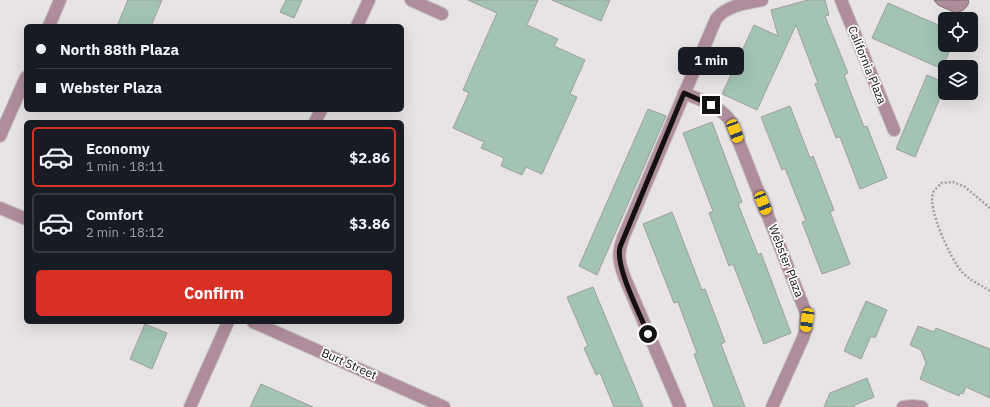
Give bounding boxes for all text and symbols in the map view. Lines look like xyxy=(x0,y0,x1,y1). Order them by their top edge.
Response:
map controls xyxy=(938,12,978,100)
button: locate xyxy=(938,12,978,52)
street label: California Plaza xyxy=(845,23,890,107)
text: North 88th Plaza xyxy=(60,40,179,59)
callout: 1 min xyxy=(678,47,744,75)
text: 1 min xyxy=(694,52,728,69)
button: layers xyxy=(938,60,978,100)
text: Webster Plaza xyxy=(60,78,162,97)
route end xyxy=(702,96,720,114)
car xyxy=(725,118,745,144)
icon: car xyxy=(38,139,74,175)
text: Economy xyxy=(86,139,150,158)
text: $2.86 xyxy=(349,148,390,167)
text: 1 min · 18:11 xyxy=(86,158,164,175)
car xyxy=(753,190,773,216)
icon: car xyxy=(38,205,74,241)
text: Comfort xyxy=(86,205,143,224)
text: $3.86 xyxy=(349,214,390,233)
street label: Webster Plaza xyxy=(766,222,807,300)
text: 2 min · 18:12 xyxy=(86,224,164,241)
button: Confirm xyxy=(36,270,392,316)
car xyxy=(799,307,815,333)
route start xyxy=(639,325,657,343)
street label: Burt Street xyxy=(319,345,379,382)

